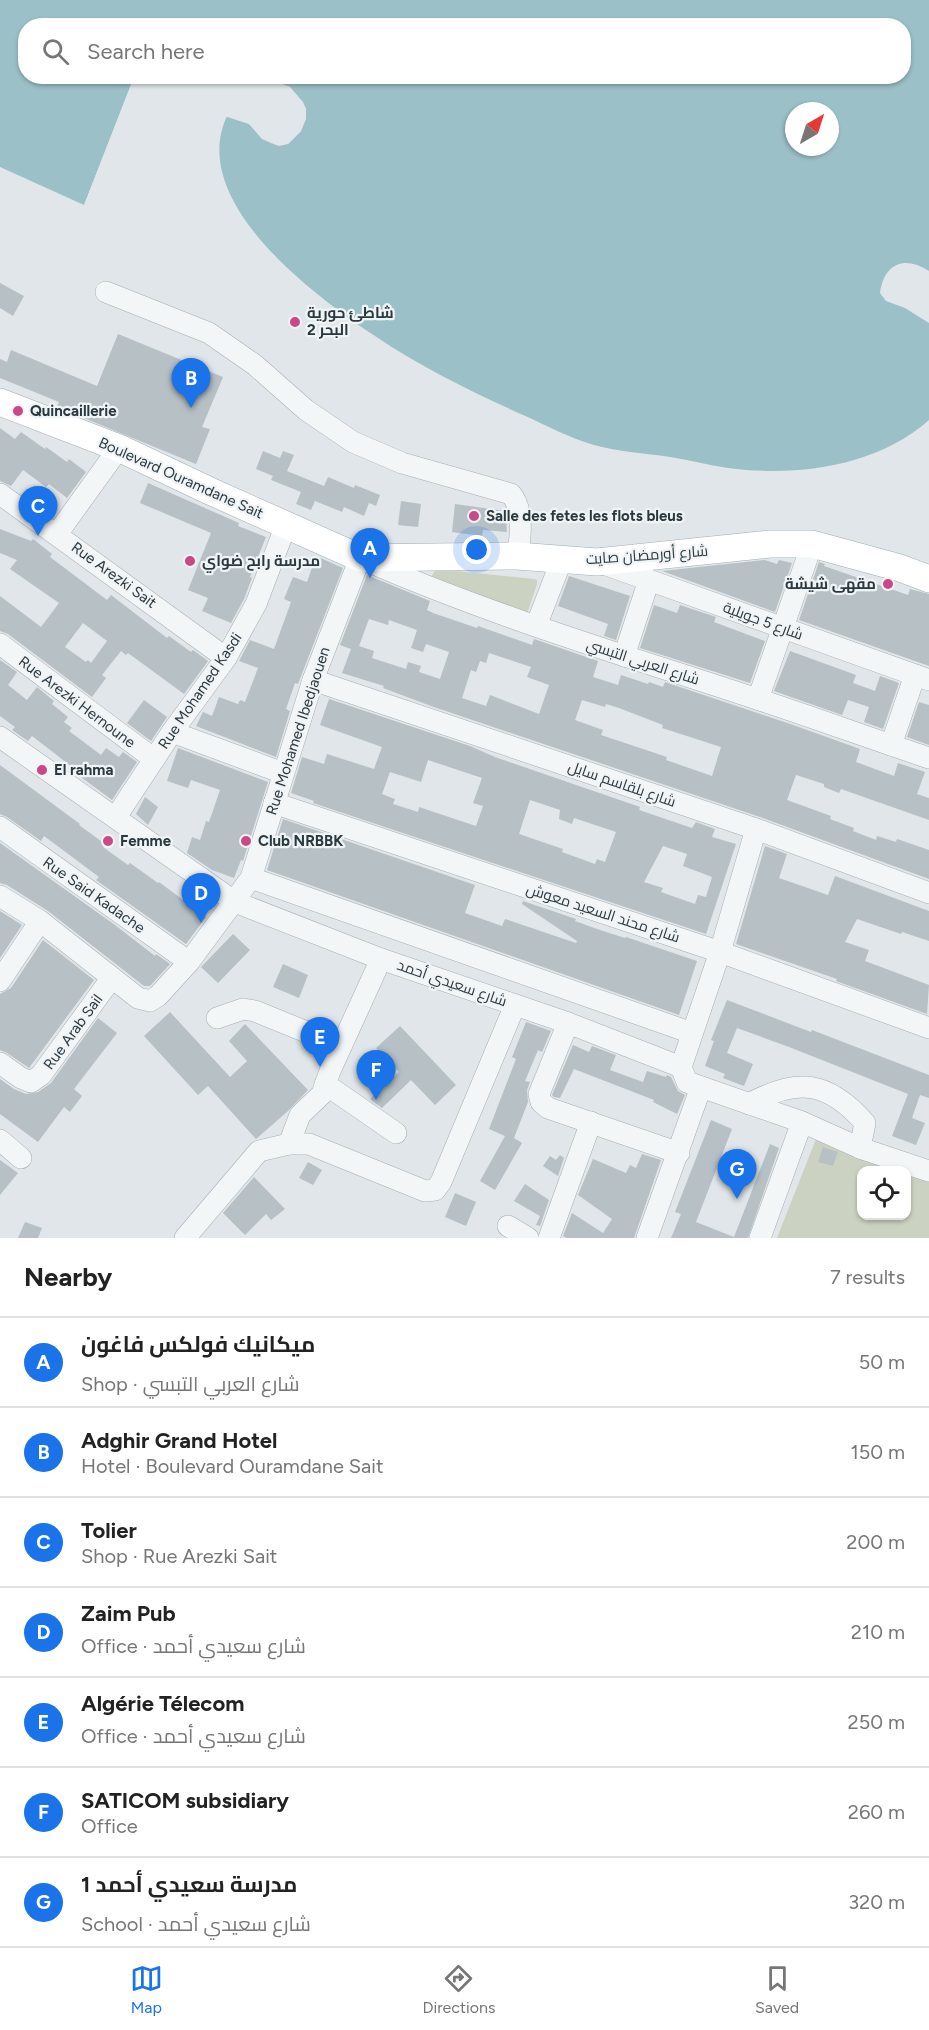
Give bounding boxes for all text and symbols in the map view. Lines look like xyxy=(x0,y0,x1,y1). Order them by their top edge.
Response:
search box xyxy=(18,18,911,84)
icon: search xyxy=(39,35,72,68)
text: Search here xyxy=(87,38,205,65)
north arrow xyxy=(785,102,839,156)
place label: شاطئ حورية البحر 2 xyxy=(307,304,394,339)
marker: شاطئ حورية البحر 2 xyxy=(288,315,302,329)
pin: B xyxy=(172,358,210,408)
place label: Quincaillerie xyxy=(30,402,117,420)
marker: Quincaillerie xyxy=(11,404,25,418)
street label: Boulevard Ouramdane Sait xyxy=(96,433,267,523)
pin: C xyxy=(18,486,57,536)
place label: Salle des fetes les flots bleus xyxy=(486,507,683,525)
marker: Salle des fetes les flots bleus xyxy=(467,509,481,523)
pin: A xyxy=(350,528,389,578)
your location xyxy=(462,535,491,564)
street label: Rue Arezki Sait xyxy=(68,538,160,612)
street label: شارع أورمضان صايت xyxy=(585,541,709,570)
place label: مدرسة رابح ضواي xyxy=(202,552,320,573)
marker: مدرسة رابح ضواي xyxy=(183,554,197,568)
place label: مقهى شيشة xyxy=(785,575,876,593)
marker: مقهى شيشة xyxy=(881,577,895,591)
street label: شارع 5 جويلية xyxy=(720,598,805,646)
street label: Rue Mohamed Kasdi xyxy=(154,629,246,753)
street label: شارع العربي التبسي xyxy=(583,635,702,692)
street label: Rue Mohamed Ibedjaouen xyxy=(262,645,334,817)
street label: Rue Arezki Hernoune xyxy=(15,652,139,752)
street label: شارع بلقاسم سايل xyxy=(565,757,678,813)
place label: El rahma xyxy=(54,761,113,779)
marker: El rahma xyxy=(35,763,49,777)
place label: Femme xyxy=(120,832,172,850)
place label: Club NRBBK xyxy=(258,832,343,850)
marker: Femme xyxy=(101,834,115,848)
marker: Club NRBBK xyxy=(239,834,253,848)
street label: Rue Said Kadache xyxy=(40,853,148,937)
pin: D xyxy=(182,874,220,923)
street label: شارع محند السعيد معوش xyxy=(523,880,682,948)
street label: شارع سعيدي أحمد xyxy=(394,955,510,1013)
street label: Rue Arab Sail xyxy=(40,991,106,1073)
pin: E xyxy=(300,1018,340,1067)
pin: F xyxy=(356,1050,395,1100)
pin: G xyxy=(718,1150,756,1199)
map controls xyxy=(857,1166,911,1220)
button: locate xyxy=(857,1166,911,1220)
text: Nearby xyxy=(24,1261,112,1293)
text: 7 results xyxy=(830,1265,905,1289)
text: ميكانيك فولكس فاغون xyxy=(81,1331,315,1358)
text: A xyxy=(36,1350,51,1374)
text: 50 m xyxy=(859,1350,905,1374)
text: Shop · شارع العربي التبسي xyxy=(81,1372,300,1396)
text: Adghir Grand Hotel xyxy=(81,1427,277,1454)
text: B xyxy=(37,1440,50,1464)
text: 150 m xyxy=(850,1440,905,1464)
text: Hotel · Boulevard Ouramdane Sait xyxy=(81,1454,384,1478)
text: Tolier xyxy=(81,1517,137,1544)
text: C xyxy=(36,1530,51,1554)
text: 200 m xyxy=(846,1530,905,1554)
text: Shop · Rue Arezki Sait xyxy=(81,1544,277,1568)
text: Zaim Pub xyxy=(81,1600,176,1627)
text: D xyxy=(37,1620,51,1644)
text: 210 m xyxy=(851,1620,905,1644)
text: Office · شارع سعيدي أحمد xyxy=(81,1634,306,1658)
text: Algérie Télecom xyxy=(81,1690,244,1717)
text: E xyxy=(38,1710,49,1734)
text: 250 m xyxy=(848,1710,905,1734)
text: Office · شارع سعيدي أحمد xyxy=(81,1724,306,1748)
text: SATICOM subsidiary xyxy=(81,1787,289,1814)
text: F xyxy=(38,1800,49,1824)
text: 260 m xyxy=(848,1800,905,1824)
text: Office xyxy=(81,1814,138,1838)
text: مدرسة سعيدي أحمد 1 xyxy=(81,1871,297,1898)
text: G xyxy=(36,1890,51,1914)
text: 320 m xyxy=(848,1890,905,1914)
text: School · شارع سعيدي أحمد xyxy=(81,1912,311,1936)
tab: Map xyxy=(130,1962,163,2017)
tab: Directions xyxy=(422,1962,495,2017)
tab: Saved xyxy=(755,1962,799,2017)

